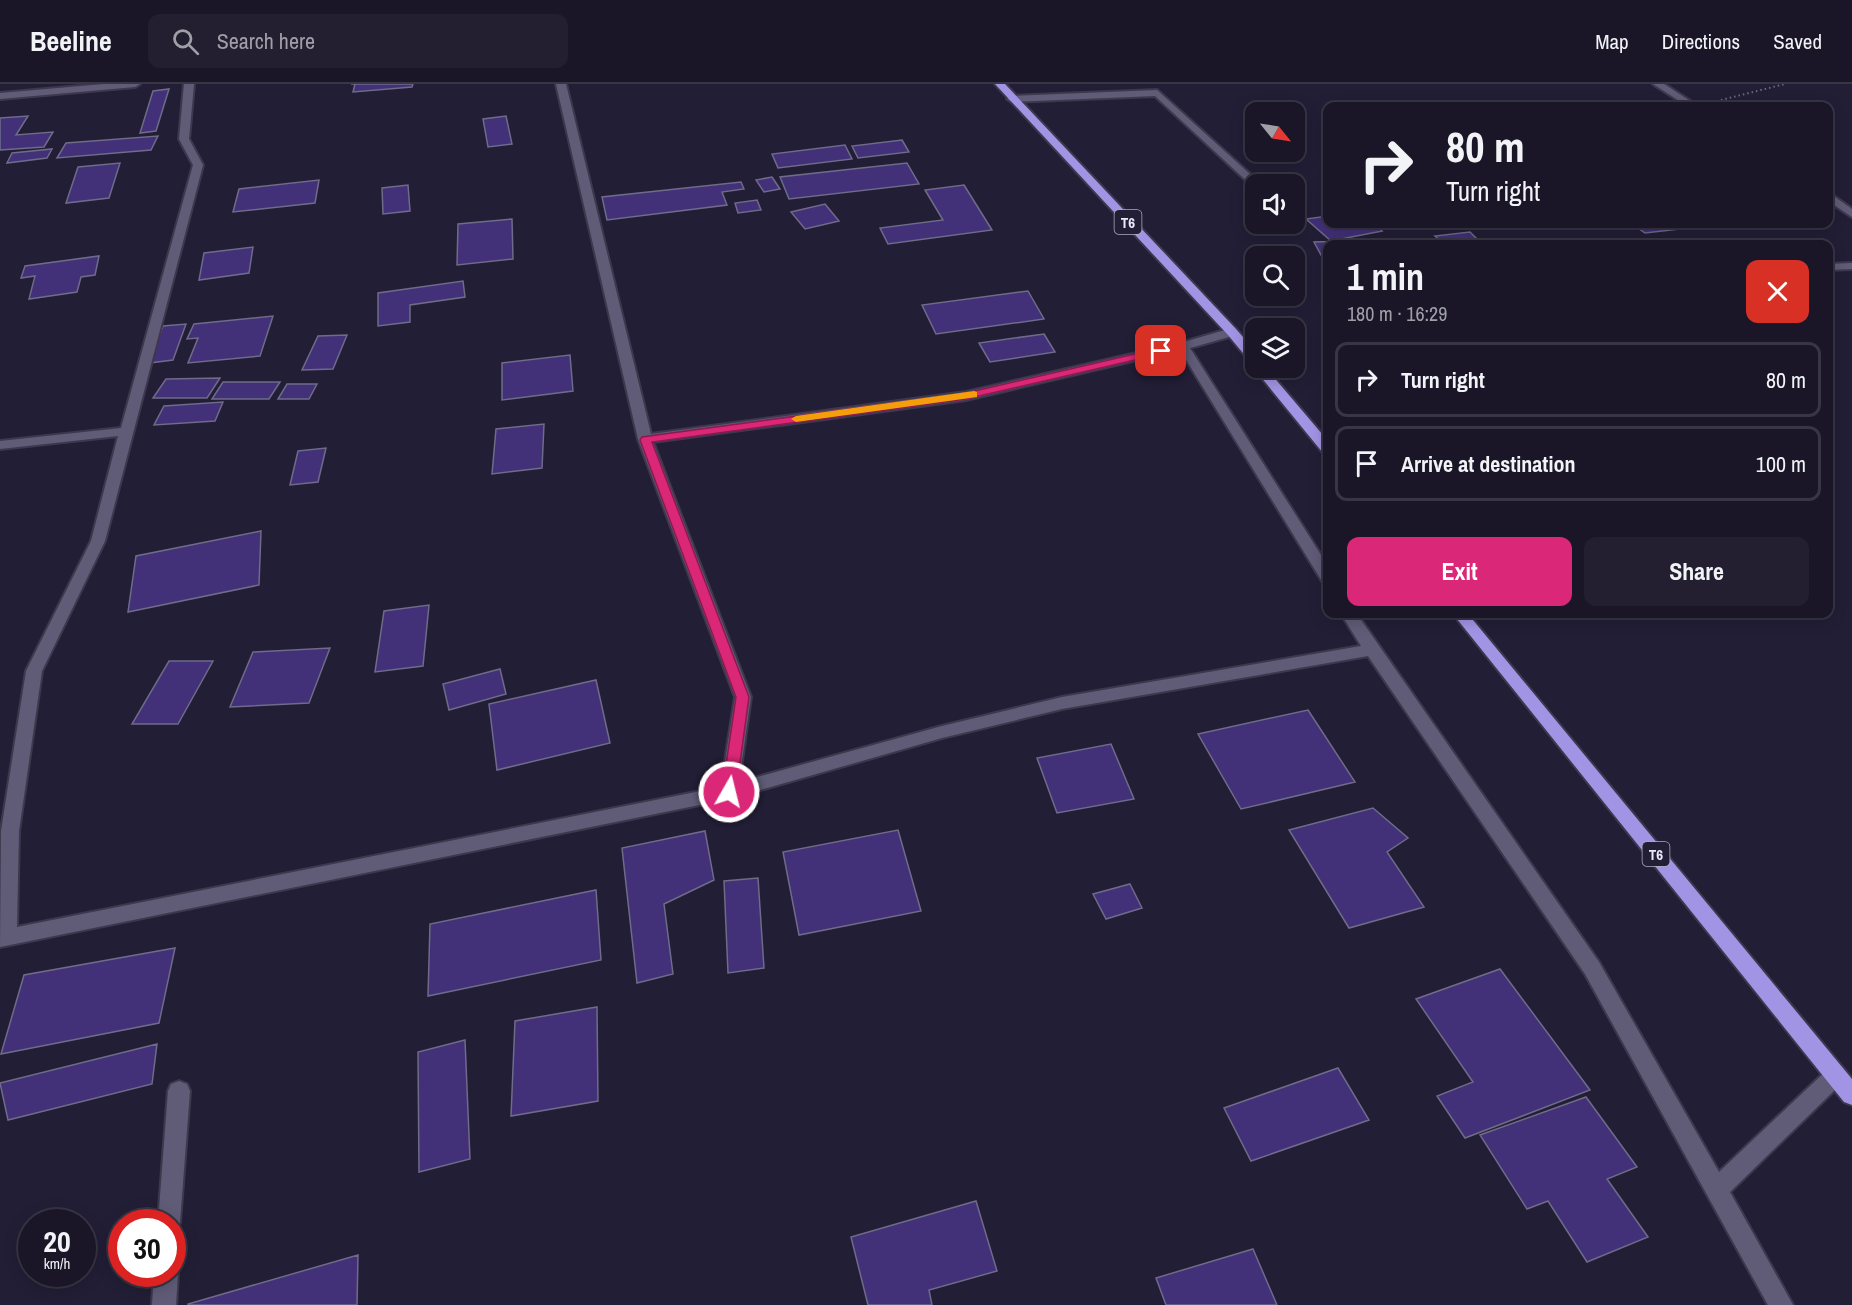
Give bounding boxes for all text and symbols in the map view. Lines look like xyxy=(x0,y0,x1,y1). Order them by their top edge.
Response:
search box xyxy=(148,14,568,68)
text: Beeline xyxy=(30,22,112,60)
icon: search xyxy=(169,25,202,58)
text: Search here xyxy=(217,26,315,56)
text: Map xyxy=(1595,27,1629,56)
text: Directions xyxy=(1662,27,1740,56)
text: Saved xyxy=(1773,27,1822,56)
north arrow xyxy=(1245,102,1305,162)
map controls xyxy=(1245,102,1305,378)
text: 80 m xyxy=(1446,119,1525,175)
icon: right xyxy=(1347,126,1425,204)
text: Turn right xyxy=(1446,173,1540,209)
button: sound xyxy=(1245,174,1305,234)
road number: T6 xyxy=(1114,210,1142,234)
button: search xyxy=(1245,246,1305,306)
text: 1 min xyxy=(1347,253,1424,301)
button: close xyxy=(1746,260,1809,323)
text: 180 m · 16:29 xyxy=(1347,300,1447,327)
button: layers xyxy=(1245,318,1305,378)
pin xyxy=(1135,325,1186,376)
icon: arrive xyxy=(1144,334,1177,367)
icon: right xyxy=(1350,363,1383,396)
text: Turn right xyxy=(1401,365,1485,395)
text: 80 m xyxy=(1766,365,1806,395)
icon: arrive xyxy=(1350,447,1383,480)
text: Arrive at destination xyxy=(1401,449,1575,479)
text: 100 m xyxy=(1756,449,1806,479)
button: Exit xyxy=(1347,537,1572,606)
button: Share xyxy=(1584,537,1809,606)
position arrow xyxy=(697,760,761,824)
road number: T6 xyxy=(1642,842,1670,866)
speed limit sign: 30 xyxy=(108,1209,186,1287)
text: 20 xyxy=(43,1221,71,1261)
text: km/h xyxy=(44,1253,70,1274)

